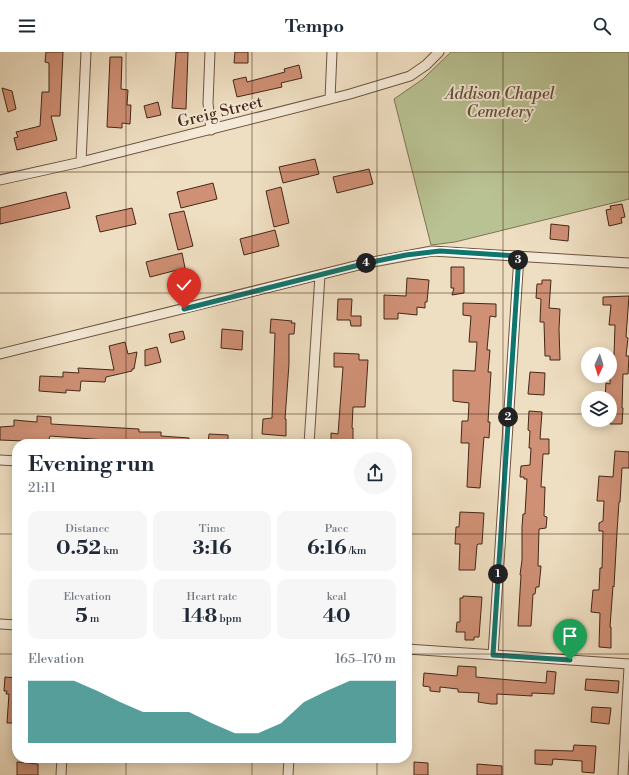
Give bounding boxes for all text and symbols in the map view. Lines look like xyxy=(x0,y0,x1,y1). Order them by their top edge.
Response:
icon: menu xyxy=(16,15,38,37)
text: Tempo xyxy=(285,15,344,38)
icon: search xyxy=(591,15,613,37)
park label: Addison Chapel Cemetery xyxy=(443,84,555,122)
street label: Greig Street xyxy=(175,92,265,132)
pin: 3 xyxy=(508,250,528,270)
pin: 4 xyxy=(356,253,376,273)
text: 3 xyxy=(515,253,521,267)
text: 4 xyxy=(362,256,370,270)
pin xyxy=(167,268,201,309)
icon: check xyxy=(173,274,195,296)
north arrow xyxy=(581,347,617,383)
map controls xyxy=(581,347,617,427)
button: layers xyxy=(581,391,617,427)
pin: 2 xyxy=(498,407,518,427)
text: 2 xyxy=(505,410,511,424)
text: Evening run xyxy=(28,451,154,478)
button: share xyxy=(354,452,396,494)
text: 21:11 xyxy=(28,480,56,496)
text: Distance xyxy=(65,522,110,536)
text: Time xyxy=(199,522,225,536)
text: Pace xyxy=(325,522,348,536)
text: 0.52 xyxy=(56,536,101,561)
text: 3:16 xyxy=(192,536,231,561)
text: 6:16 xyxy=(307,536,347,561)
text: km xyxy=(101,544,119,558)
text: /km xyxy=(347,544,366,558)
pin: 1 xyxy=(488,564,508,584)
text: 1 xyxy=(495,567,501,581)
text: Elevation xyxy=(64,590,111,604)
text: Heart rate xyxy=(187,590,237,604)
text: kcal xyxy=(327,590,347,604)
text: 5 xyxy=(75,604,88,629)
text: 148 xyxy=(182,604,217,629)
text: 40 xyxy=(323,604,351,629)
text: m xyxy=(88,612,99,626)
text: bpm xyxy=(217,612,242,626)
pin xyxy=(553,619,587,660)
icon: arrive xyxy=(559,625,581,647)
text: Elevation xyxy=(28,651,84,667)
text: 165–170 m xyxy=(335,651,396,667)

